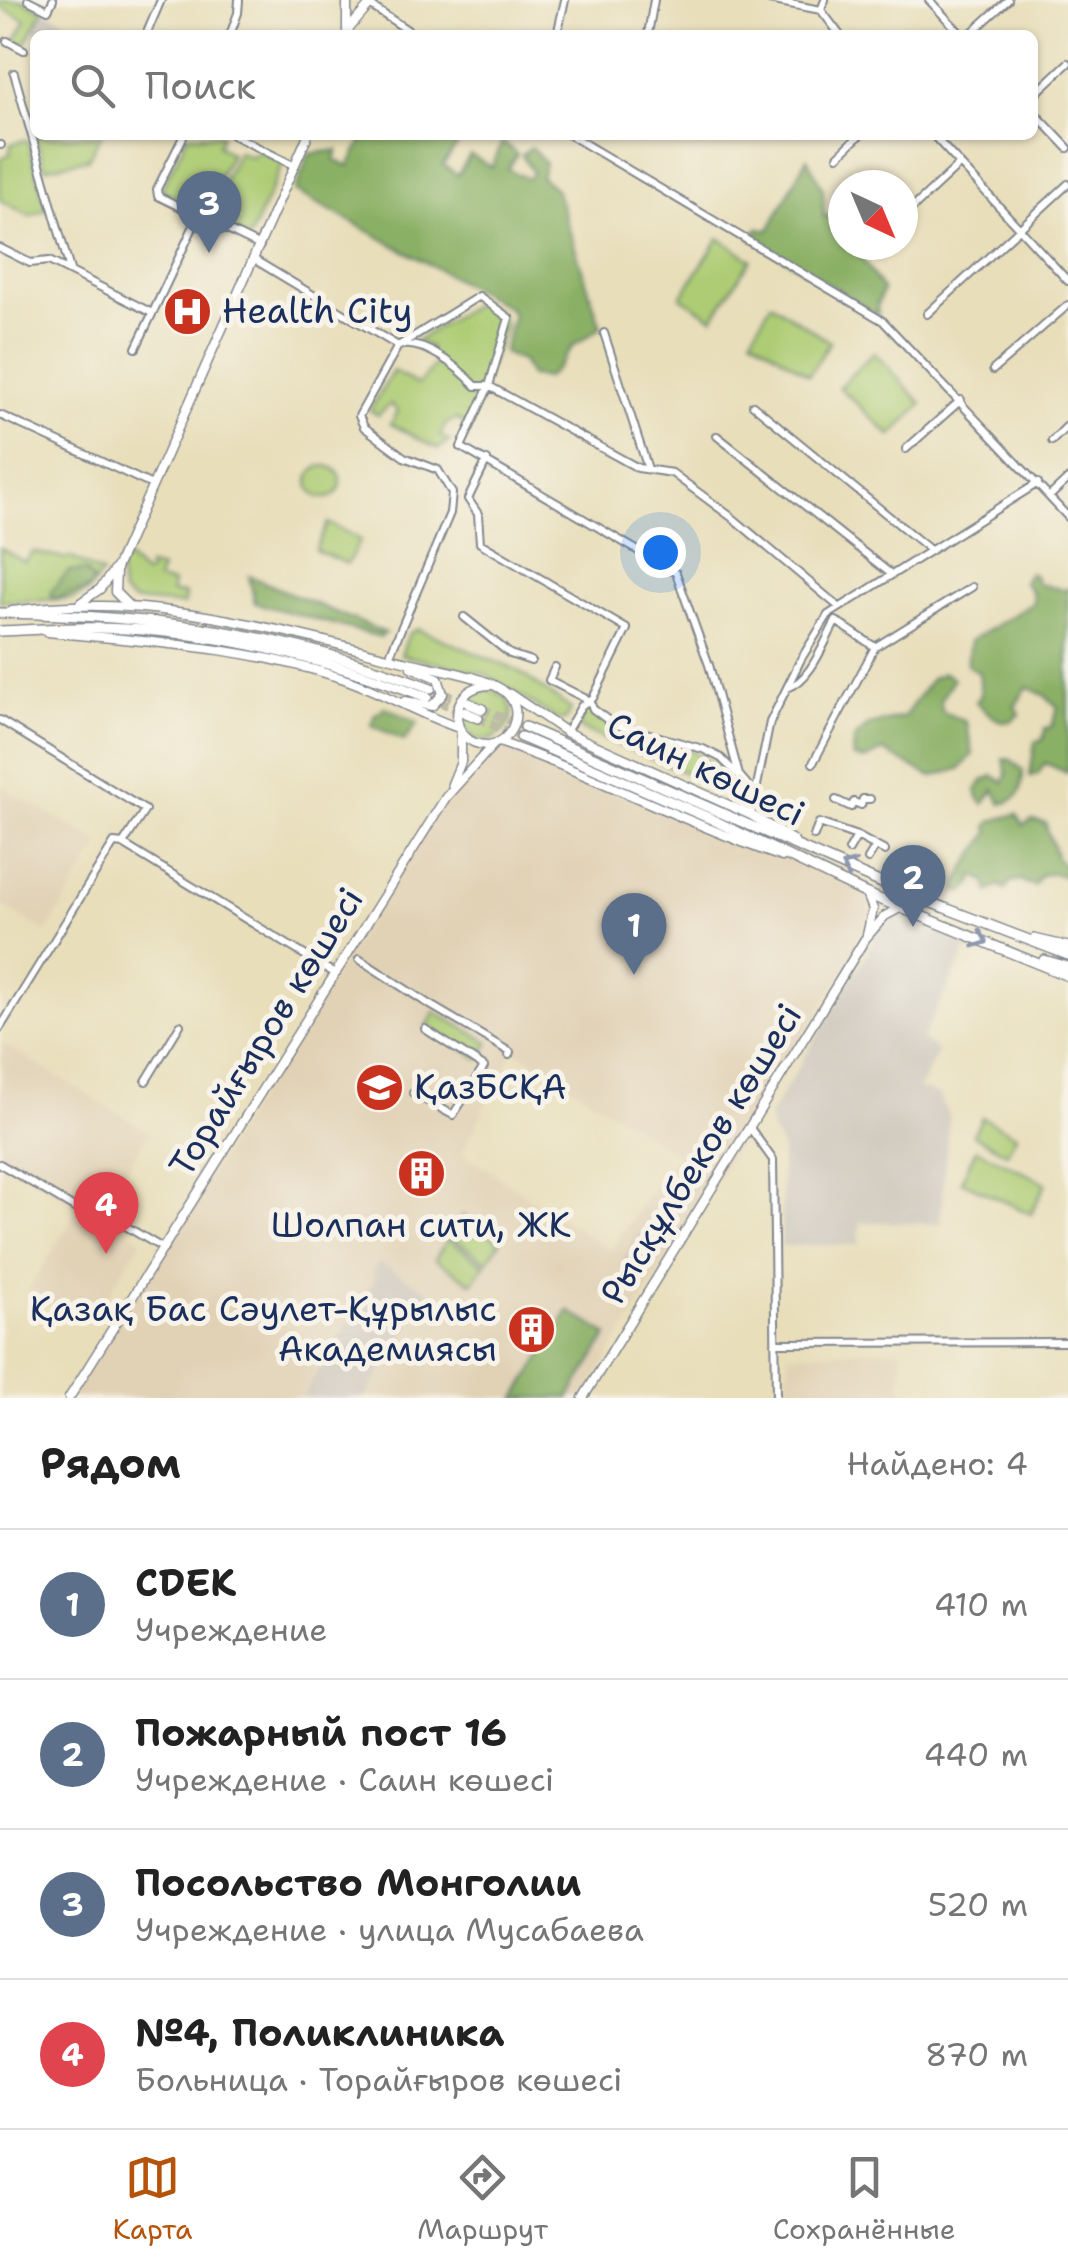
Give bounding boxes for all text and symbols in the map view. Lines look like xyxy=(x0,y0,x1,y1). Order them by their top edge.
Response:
search box xyxy=(30,30,1038,140)
icon: search xyxy=(65,58,120,113)
text: Поиск xyxy=(145,60,256,111)
pin: 3 xyxy=(176,170,242,253)
north arrow xyxy=(828,170,918,260)
hospital icon: Health City xyxy=(161,285,213,337)
place label: Health City xyxy=(222,287,413,334)
your location xyxy=(635,527,686,578)
street label: Саин көшесі xyxy=(600,700,813,837)
pin: 2 xyxy=(880,844,946,927)
one-way arrow xyxy=(840,859,858,879)
street label: Торайғыров көшесі xyxy=(158,878,373,1185)
pin: 1 xyxy=(602,892,666,975)
one-way arrow xyxy=(972,928,989,949)
street label: Рысқұлбеков көшесі xyxy=(589,995,812,1313)
school or university icon: ҚазБСҚА xyxy=(353,1061,405,1113)
place label: ҚазБСҚА xyxy=(414,1063,567,1110)
building icon: Шолпан сити, ЖК xyxy=(395,1147,447,1199)
pin: 4 xyxy=(74,1172,138,1254)
place label: Шолпан сити, ЖК xyxy=(271,1201,571,1248)
place label: Қазақ Бас Сәулет-Құрылыс Академиясы xyxy=(30,1285,497,1372)
building icon: Қазақ Бас Сәулет-Құрылыс Академиясы xyxy=(506,1303,558,1355)
text: Рядом xyxy=(40,1435,181,1491)
text: Найдено: 4 xyxy=(847,1442,1028,1485)
text: CDEK xyxy=(135,1557,236,1608)
text: 1 xyxy=(65,1583,80,1626)
text: 410 m xyxy=(934,1583,1028,1626)
text: Учреждение xyxy=(135,1608,327,1651)
text: Пожарный пост 16 xyxy=(135,1707,507,1758)
text: 2 xyxy=(61,1733,84,1776)
text: 440 m xyxy=(923,1733,1028,1776)
text: Учреждение · Саин көшесі xyxy=(135,1758,554,1801)
text: Посольство Монголии xyxy=(135,1857,581,1908)
text: 3 xyxy=(61,1883,84,1926)
text: 520 m xyxy=(928,1883,1028,1926)
text: Учреждение · улица Мусабаева xyxy=(135,1908,644,1951)
text: №4, Поликлиника xyxy=(135,2007,505,2058)
text: 4 xyxy=(61,2033,84,2076)
text: 870 m xyxy=(925,2033,1028,2076)
text: Больница · Торайғыров көшесі xyxy=(135,2058,622,2101)
tab: Карта xyxy=(112,2150,193,2248)
tab: Маршрут xyxy=(417,2150,548,2248)
tab: Сохранённые xyxy=(773,2150,956,2248)

